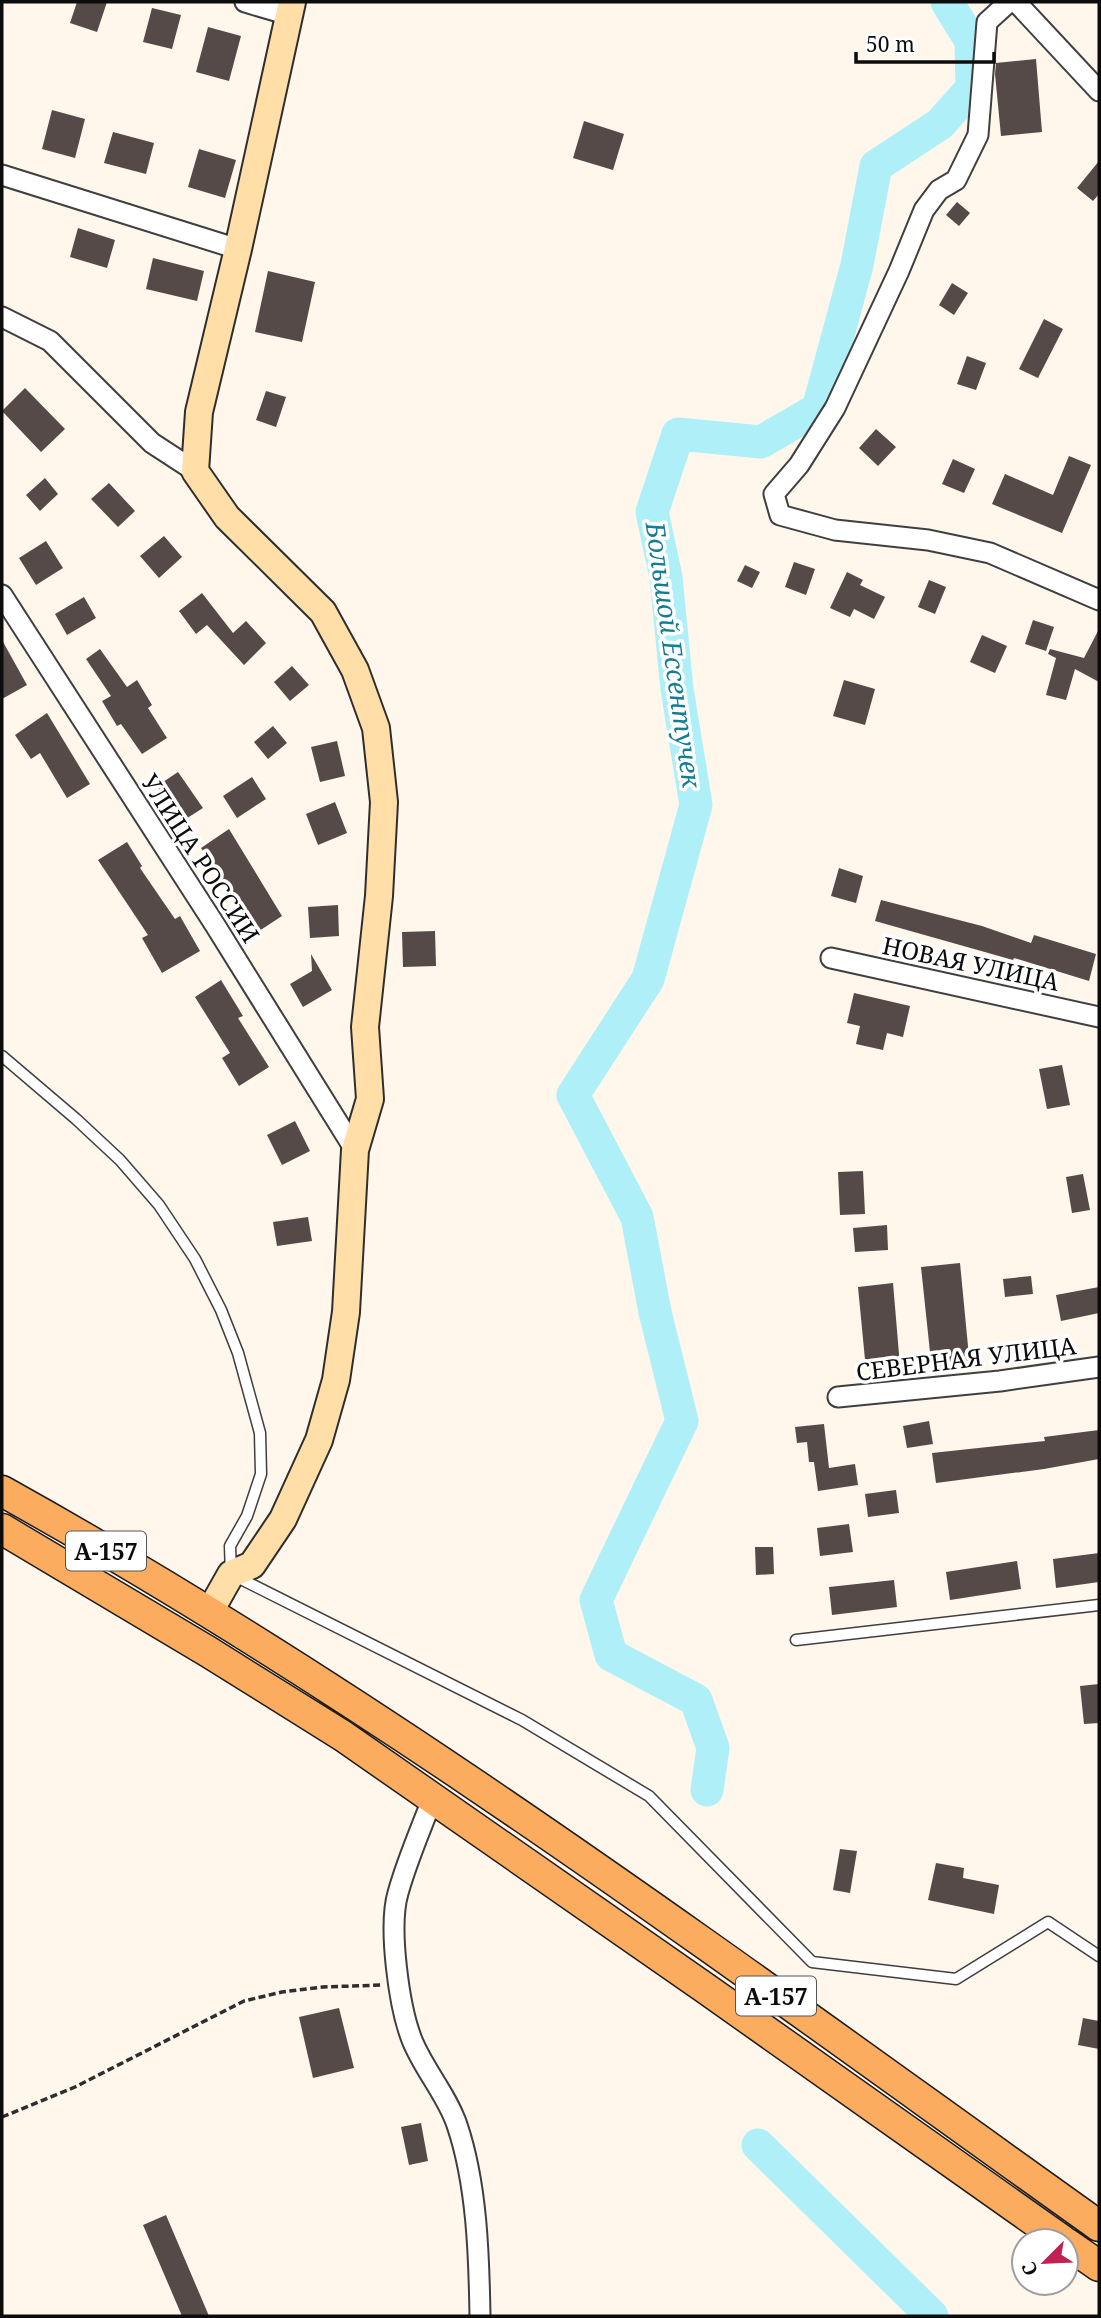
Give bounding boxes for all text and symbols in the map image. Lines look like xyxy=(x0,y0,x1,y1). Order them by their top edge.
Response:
scale bar xyxy=(856,21,994,65)
text: 50 m xyxy=(866,30,915,58)
water label: Большой Ессентучек xyxy=(637,518,711,792)
street label: УЛИЦА РОССИИ xyxy=(134,767,268,949)
street label: НОВАЯ УЛИЦА xyxy=(880,928,1062,998)
street label: СЕВЕРНАЯ УЛИЦА xyxy=(854,1328,1078,1388)
road number: А-157 xyxy=(66,1532,146,1570)
road number: А-157 xyxy=(736,1977,816,2016)
north arrow xyxy=(1010,2227,1080,2297)
text: С xyxy=(1015,2258,1044,2280)

